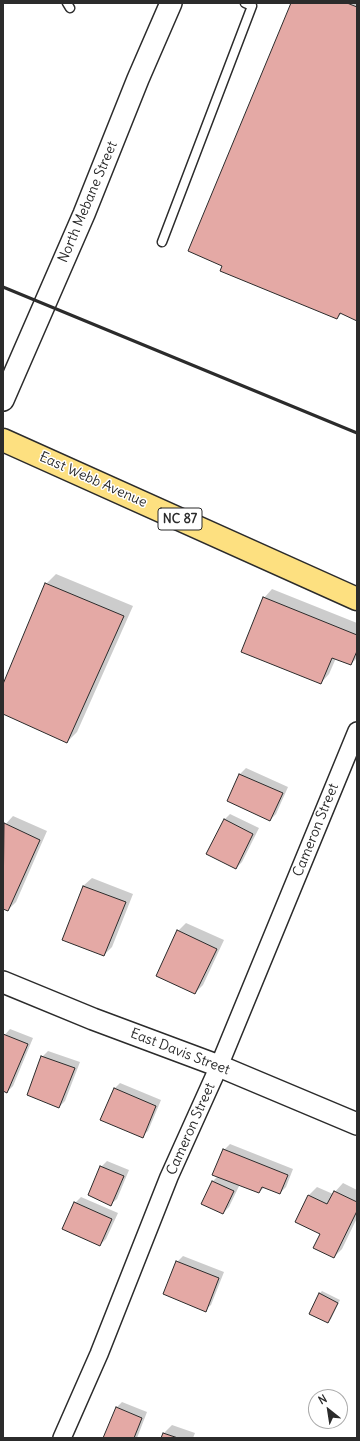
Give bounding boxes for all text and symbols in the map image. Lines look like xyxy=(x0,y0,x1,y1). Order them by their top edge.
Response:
street label: North Mebane Street xyxy=(55,139,121,265)
street label: East Webb Avenue xyxy=(37,449,149,511)
road number: NC 87 xyxy=(158,508,202,530)
street label: Cameron Street xyxy=(290,781,342,879)
street label: East Davis Street xyxy=(128,1025,232,1079)
street label: Cameron Street xyxy=(163,1080,219,1178)
north arrow xyxy=(308,1389,348,1429)
text: N xyxy=(316,1392,329,1407)

